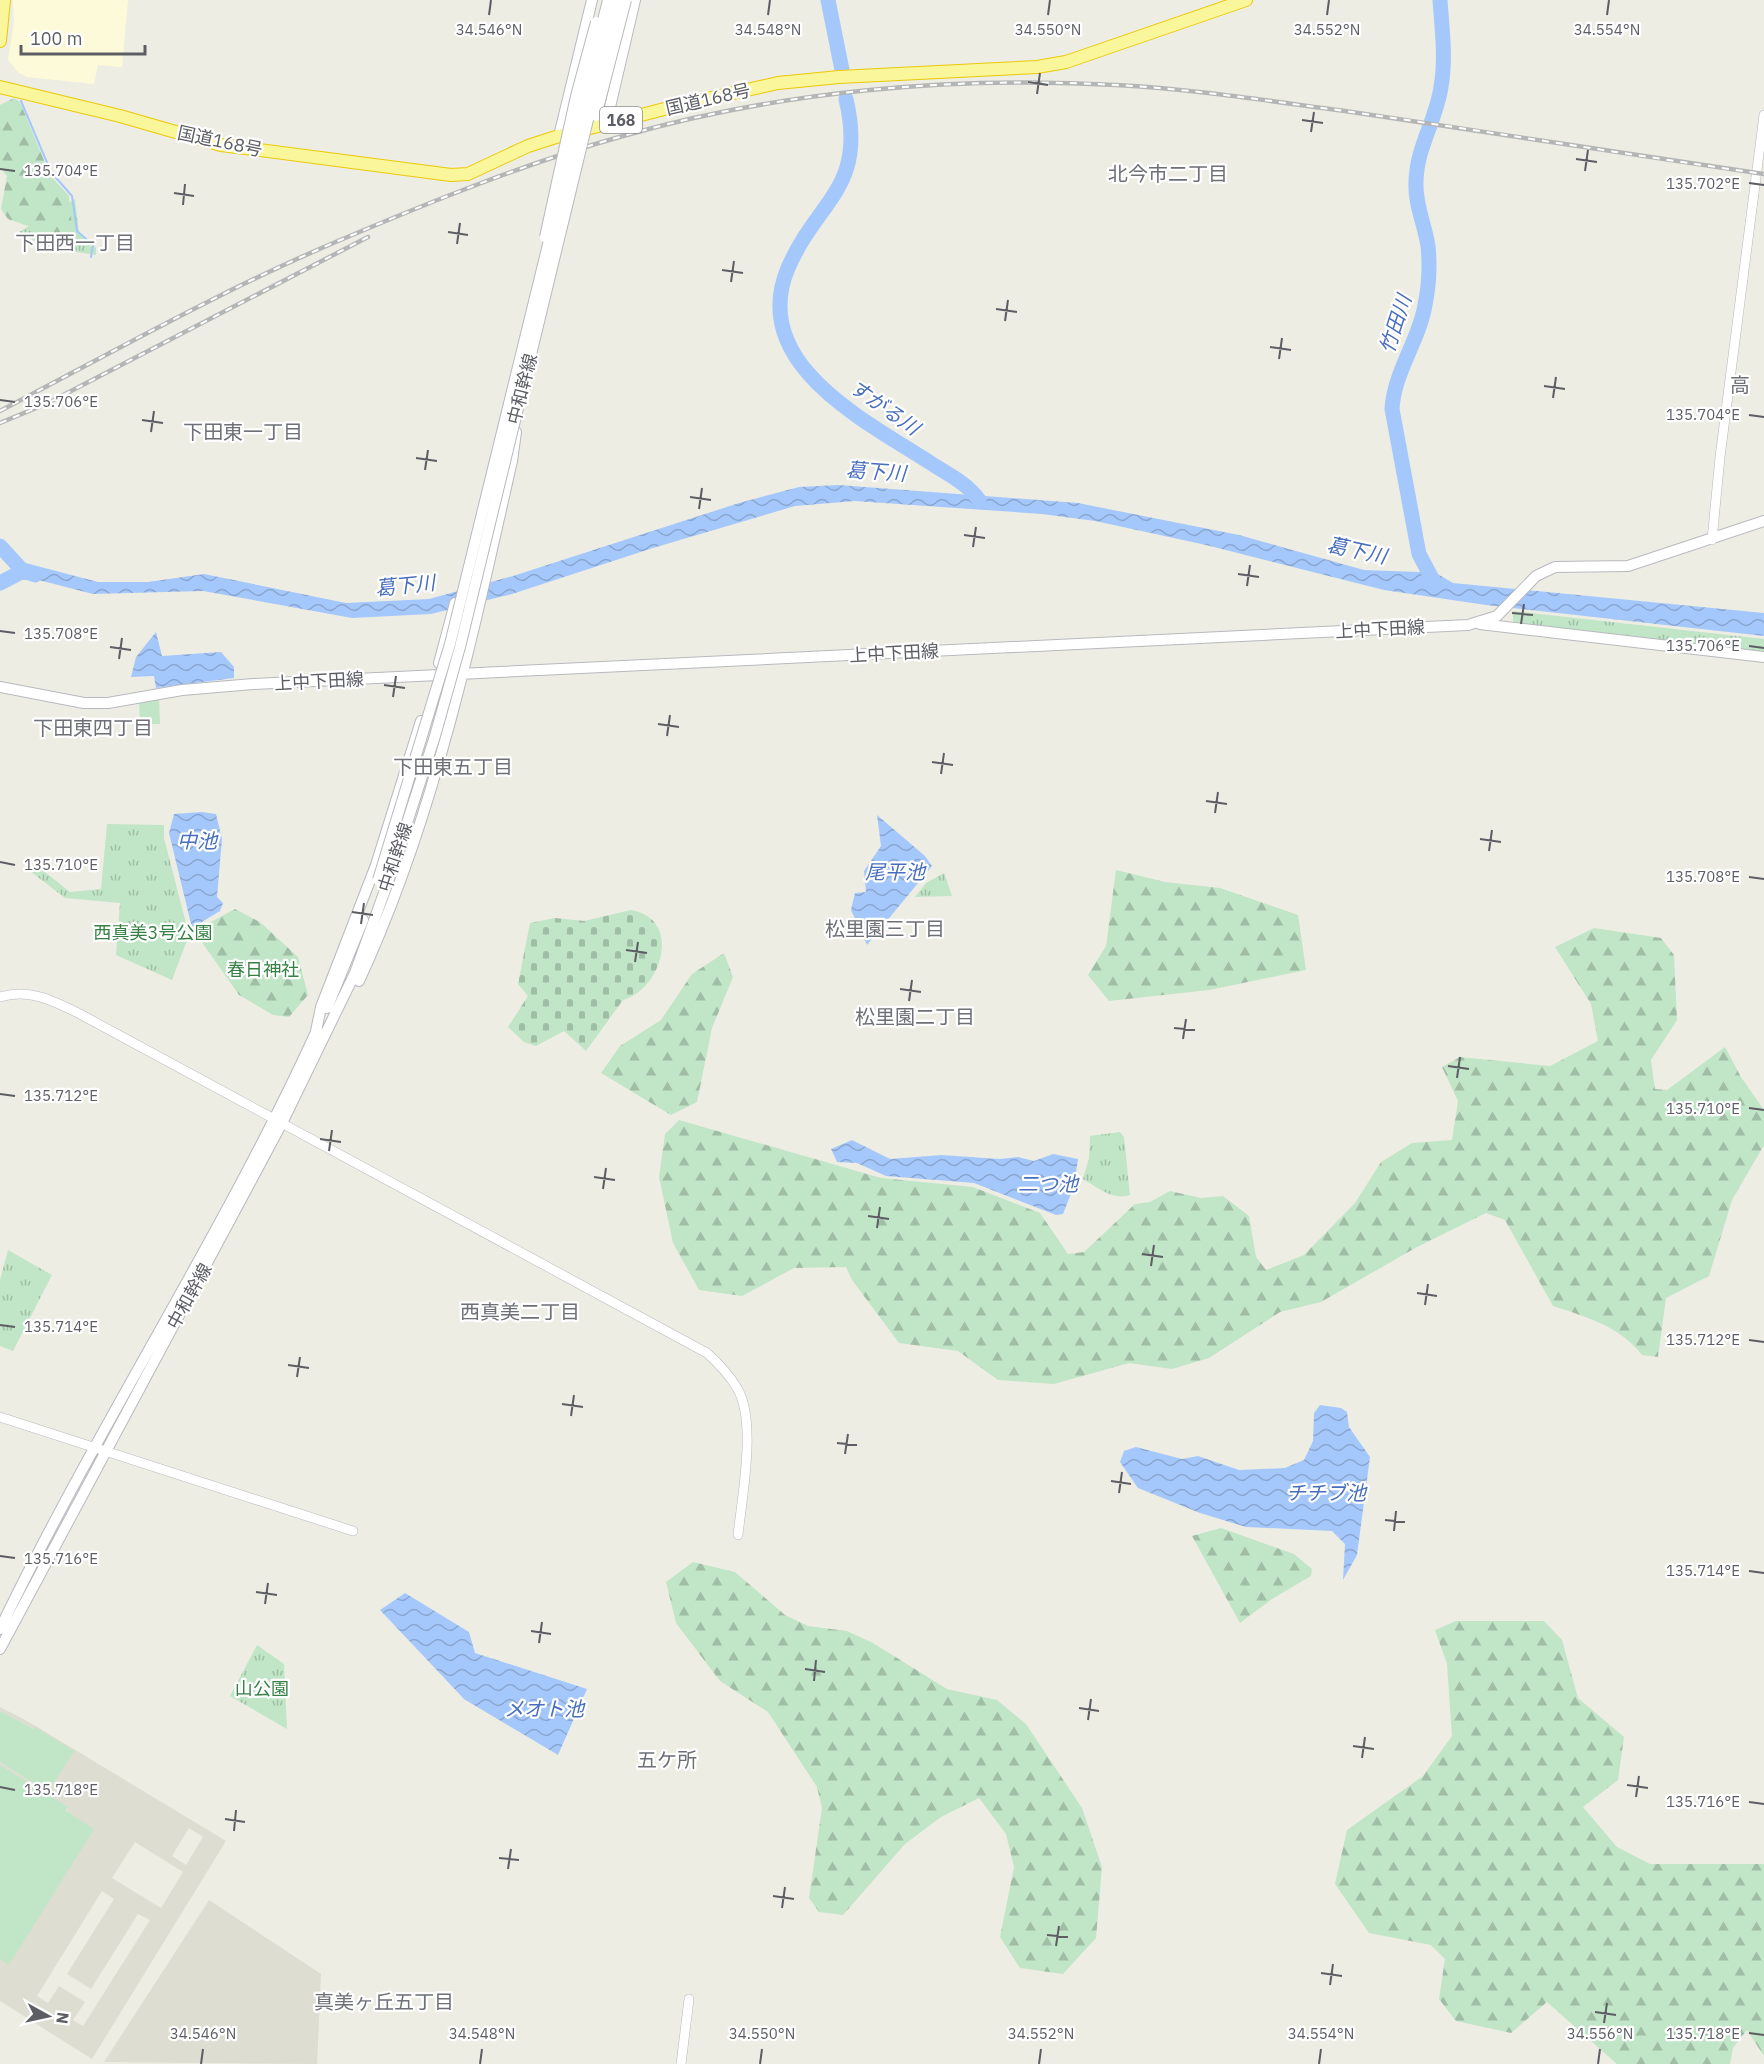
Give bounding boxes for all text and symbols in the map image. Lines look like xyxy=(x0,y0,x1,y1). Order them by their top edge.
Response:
scale bar xyxy=(21,18,146,56)
text: 34.546°N xyxy=(456,20,522,39)
text: 34.548°N xyxy=(735,20,801,39)
text: 34.550°N xyxy=(1015,20,1081,39)
text: 34.552°N xyxy=(1294,20,1360,39)
text: 34.554°N xyxy=(1574,20,1640,39)
text: 100 m xyxy=(30,27,82,50)
street label: 国道168号 xyxy=(663,78,753,120)
road number: 168 xyxy=(600,107,642,133)
street label: 国道168号 xyxy=(175,121,265,161)
district label: 北今市二丁目 xyxy=(1108,160,1228,187)
text: 135.704°E xyxy=(24,161,98,180)
text: 135.702°E xyxy=(1666,174,1740,193)
district label: 下田西一丁目 xyxy=(15,229,135,256)
water label: 竹田川 xyxy=(1373,289,1418,357)
street label: 中和幹線 xyxy=(502,351,542,427)
district label: 高 xyxy=(1730,371,1750,398)
water label: すがる川 xyxy=(844,373,927,442)
text: 135.706°E xyxy=(24,392,98,411)
text: 135.704°E xyxy=(1666,405,1740,424)
district label: 下田東一丁目 xyxy=(183,418,303,445)
water label: 葛下川 xyxy=(845,455,909,487)
water label: 葛下川 xyxy=(1325,531,1391,570)
water label: 葛下川 xyxy=(374,568,438,602)
street label: 上中下田線 xyxy=(1334,615,1426,643)
text: 135.708°E xyxy=(24,624,98,643)
text: 135.706°E xyxy=(1666,636,1740,655)
street label: 上中下田線 xyxy=(848,639,940,667)
street label: 上中下田線 xyxy=(273,667,365,695)
district label: 下田東四丁目 xyxy=(33,714,153,741)
district label: 下田東五丁目 xyxy=(393,753,513,780)
street label: 中和幹線 xyxy=(373,819,417,895)
water label: 中池 xyxy=(177,827,219,854)
text: 135.710°E xyxy=(24,855,98,874)
water label: 尾平池 xyxy=(865,858,927,885)
text: 135.708°E xyxy=(1666,867,1740,886)
district label: 松里園三丁目 xyxy=(825,915,945,942)
park label: 西真美3号公園 xyxy=(94,921,212,944)
park label: 春日神社 xyxy=(227,958,299,981)
district label: 松里園二丁目 xyxy=(855,1003,975,1030)
text: 135.712°E xyxy=(24,1086,98,1105)
text: 135.710°E xyxy=(1666,1099,1740,1118)
water label: 二つ池 xyxy=(1018,1170,1080,1197)
street label: 中和幹線 xyxy=(161,1259,217,1333)
district label: 西真美二丁目 xyxy=(460,1298,580,1325)
text: 135.714°E xyxy=(24,1317,98,1336)
text: 135.712°E xyxy=(1666,1330,1740,1349)
water label: チチブ池 xyxy=(1286,1479,1368,1506)
text: 135.716°E xyxy=(24,1549,98,1568)
text: 135.714°E xyxy=(1666,1561,1740,1580)
park label: 山公園 xyxy=(235,1677,289,1700)
water label: メオト池 xyxy=(504,1695,586,1722)
district label: 五ケ所 xyxy=(637,1746,697,1773)
text: 135.718°E xyxy=(24,1780,98,1799)
text: 135.716°E xyxy=(1666,1792,1740,1811)
north arrow xyxy=(18,1986,78,2046)
district label: 真美ヶ丘五丁目 xyxy=(314,1988,454,2015)
text: N xyxy=(52,2011,74,2025)
text: 34.546°N xyxy=(170,2024,236,2043)
text: 34.548°N xyxy=(449,2024,515,2043)
text: 34.550°N xyxy=(729,2024,795,2043)
text: 34.552°N xyxy=(1008,2024,1074,2043)
text: 34.554°N xyxy=(1288,2024,1354,2043)
text: 34.556°N xyxy=(1567,2024,1633,2043)
text: 135.718°E xyxy=(1666,2024,1740,2043)

